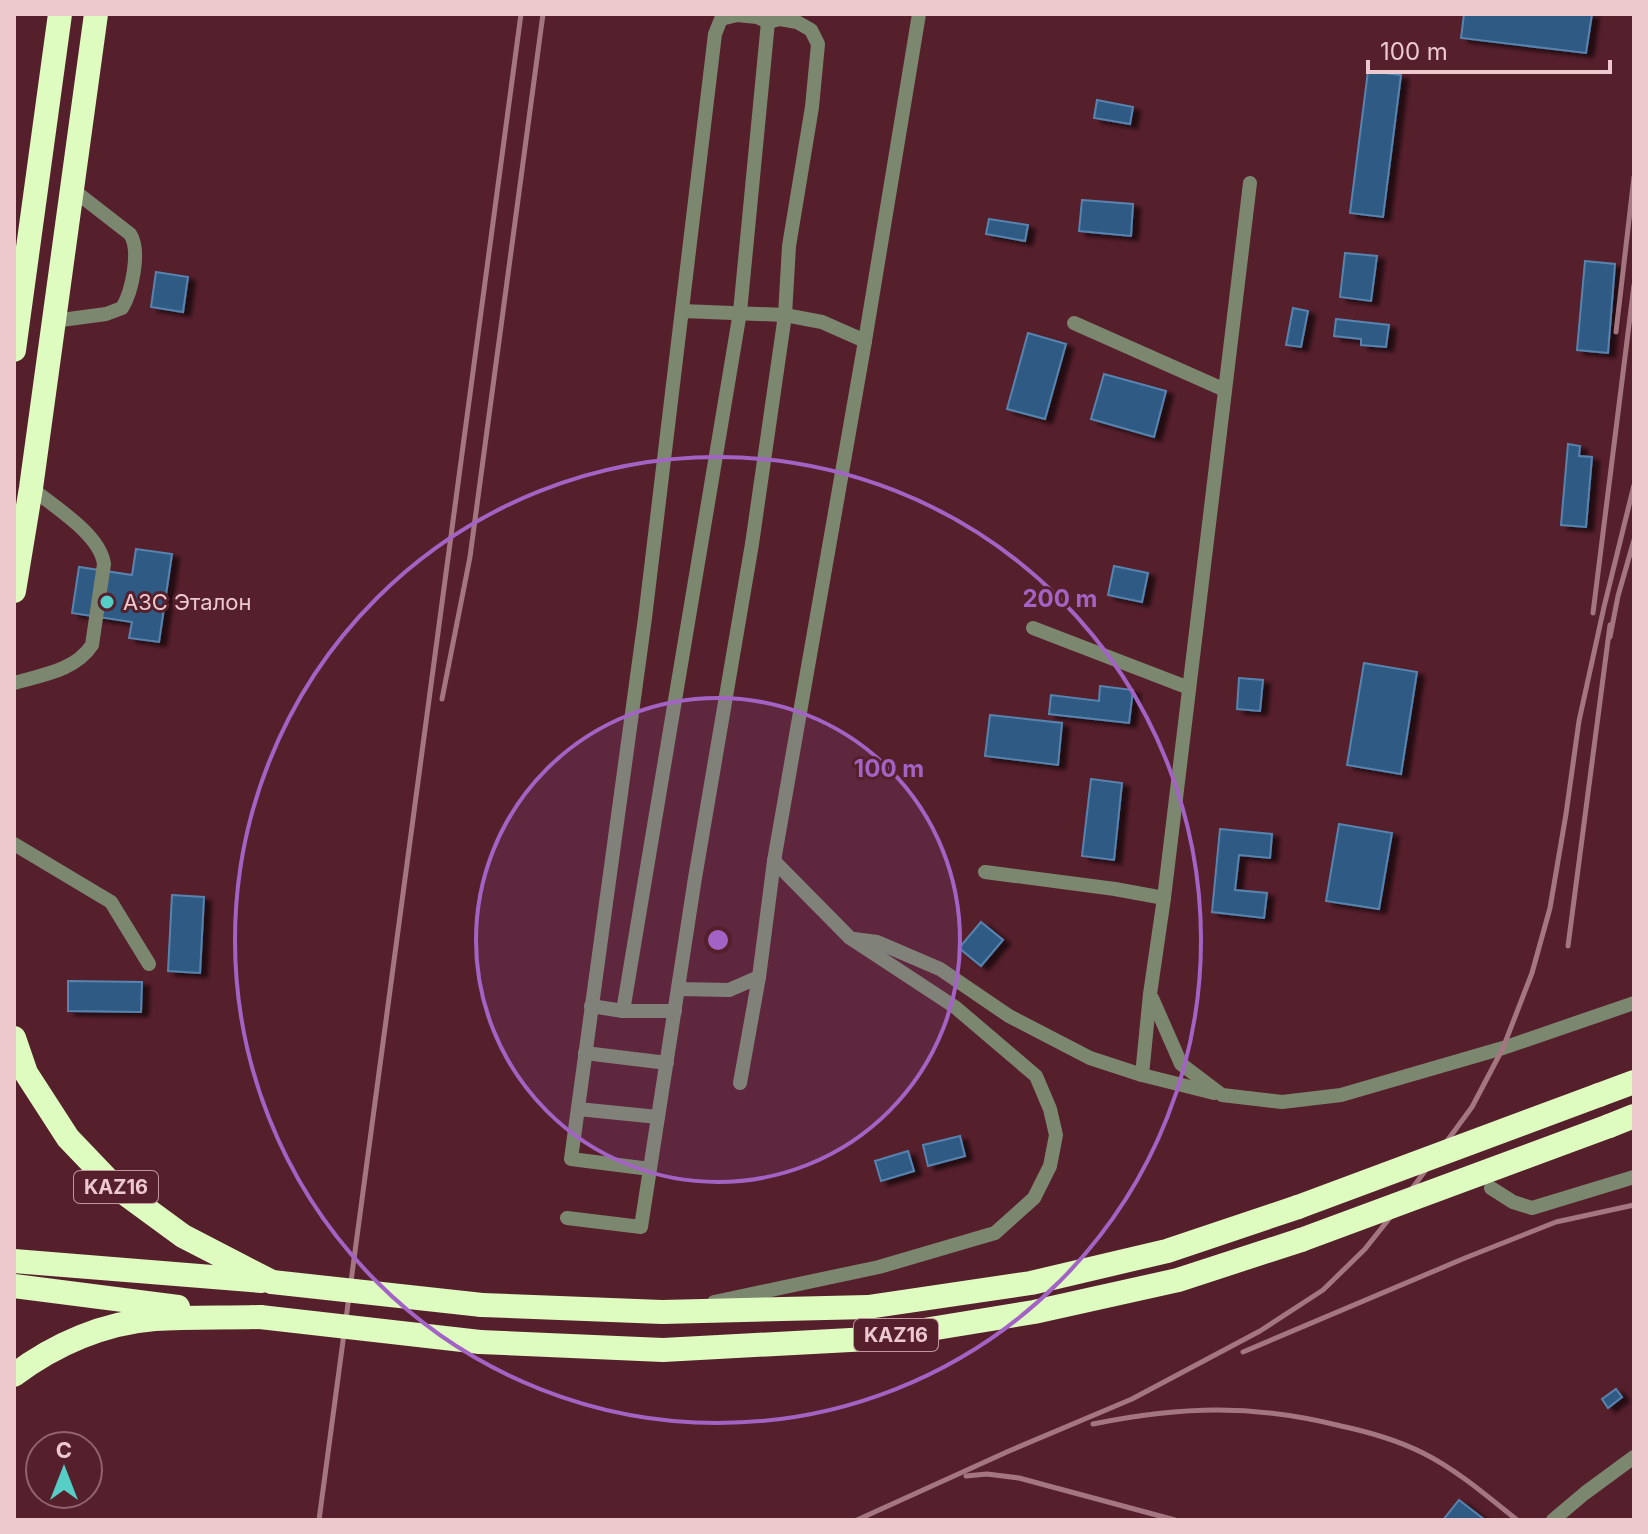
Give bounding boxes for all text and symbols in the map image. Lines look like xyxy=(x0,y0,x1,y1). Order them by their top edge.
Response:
scale bar xyxy=(1368,24,1610,74)
text: 100 m xyxy=(1380,37,1448,66)
text: 200 m xyxy=(1022,584,1098,613)
place label: АЗС Эталон xyxy=(123,589,252,615)
marker: АЗС Эталон xyxy=(98,593,116,611)
text: 100 m xyxy=(854,754,924,783)
centre of rings xyxy=(704,926,732,954)
road number: KAZ16 xyxy=(74,1171,158,1203)
road number: KAZ16 xyxy=(854,1319,938,1351)
north arrow xyxy=(24,1430,104,1510)
text: С xyxy=(56,1437,72,1463)

